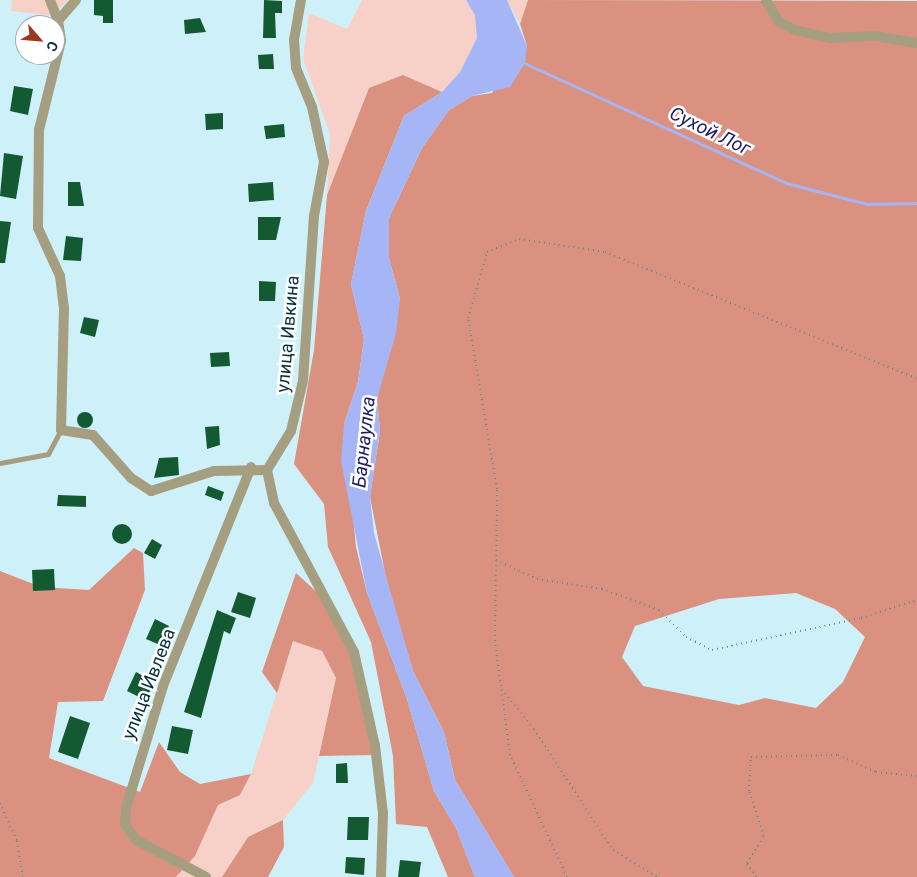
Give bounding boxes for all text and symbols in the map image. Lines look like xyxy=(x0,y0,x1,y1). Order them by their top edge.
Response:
north arrow xyxy=(15,15,65,65)
text: С xyxy=(43,39,62,54)
water label: Сухой Лог xyxy=(666,102,754,160)
street label: улица Ивкина xyxy=(272,275,304,393)
water label: Барнаулка xyxy=(348,395,380,489)
street label: улица Ивлева xyxy=(118,625,180,743)

